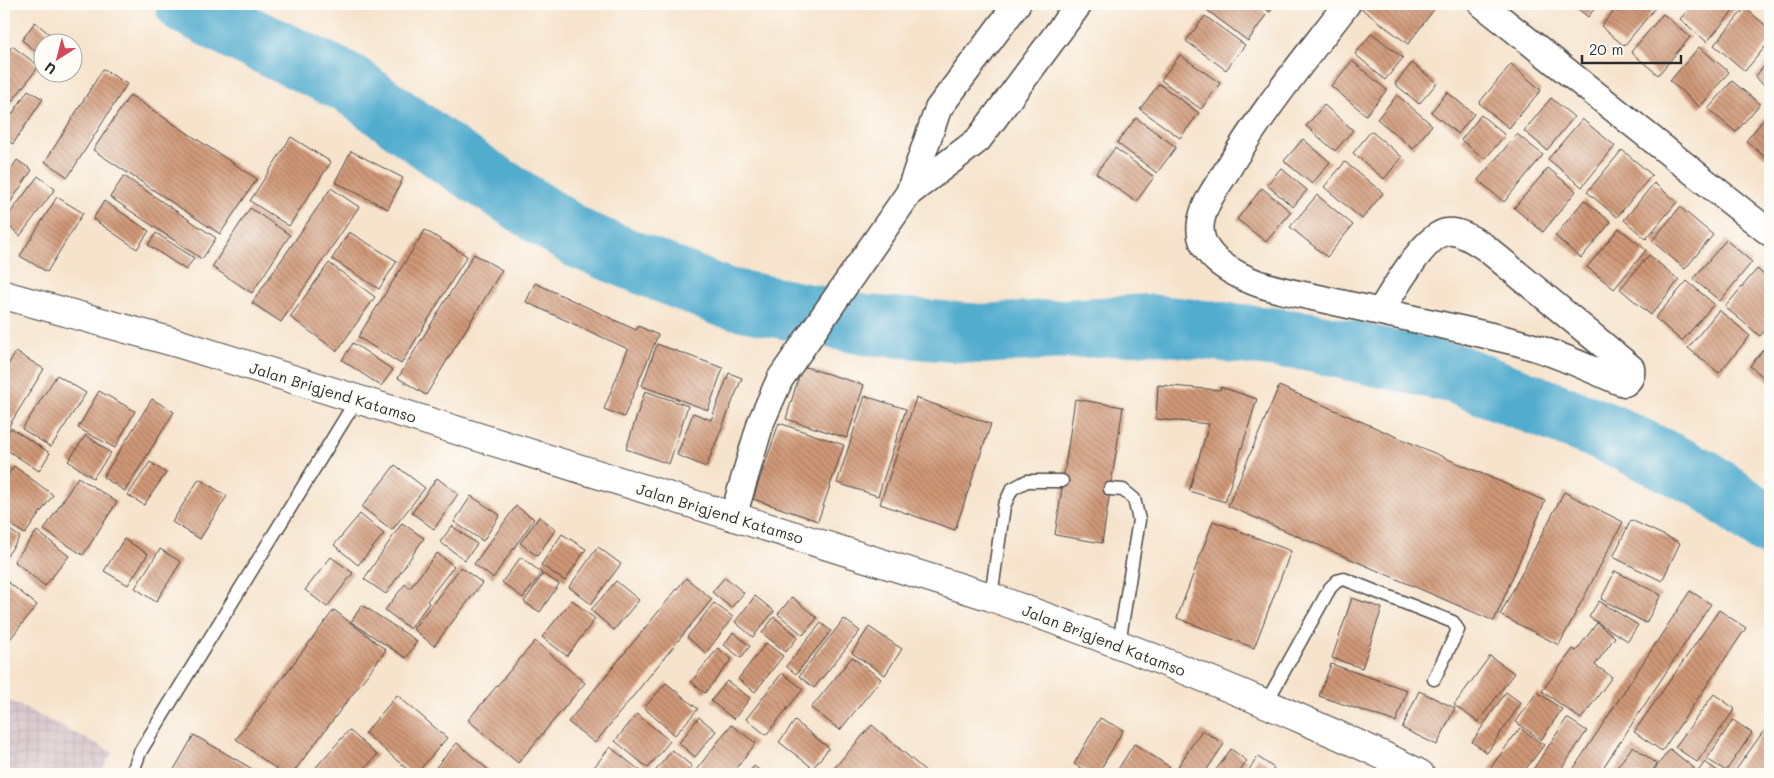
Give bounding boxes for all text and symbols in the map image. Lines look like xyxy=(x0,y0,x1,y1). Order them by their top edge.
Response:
north arrow xyxy=(32,32,82,82)
scale bar xyxy=(1582,32,1680,64)
text: 20 m xyxy=(1589,39,1623,59)
text: U xyxy=(40,58,60,80)
street label: Jalan Brigjend Katamso xyxy=(247,357,419,427)
street label: Jalan Brigjend Katamso xyxy=(634,478,806,548)
street label: Jalan Brigjend Katamso xyxy=(1019,600,1189,680)

